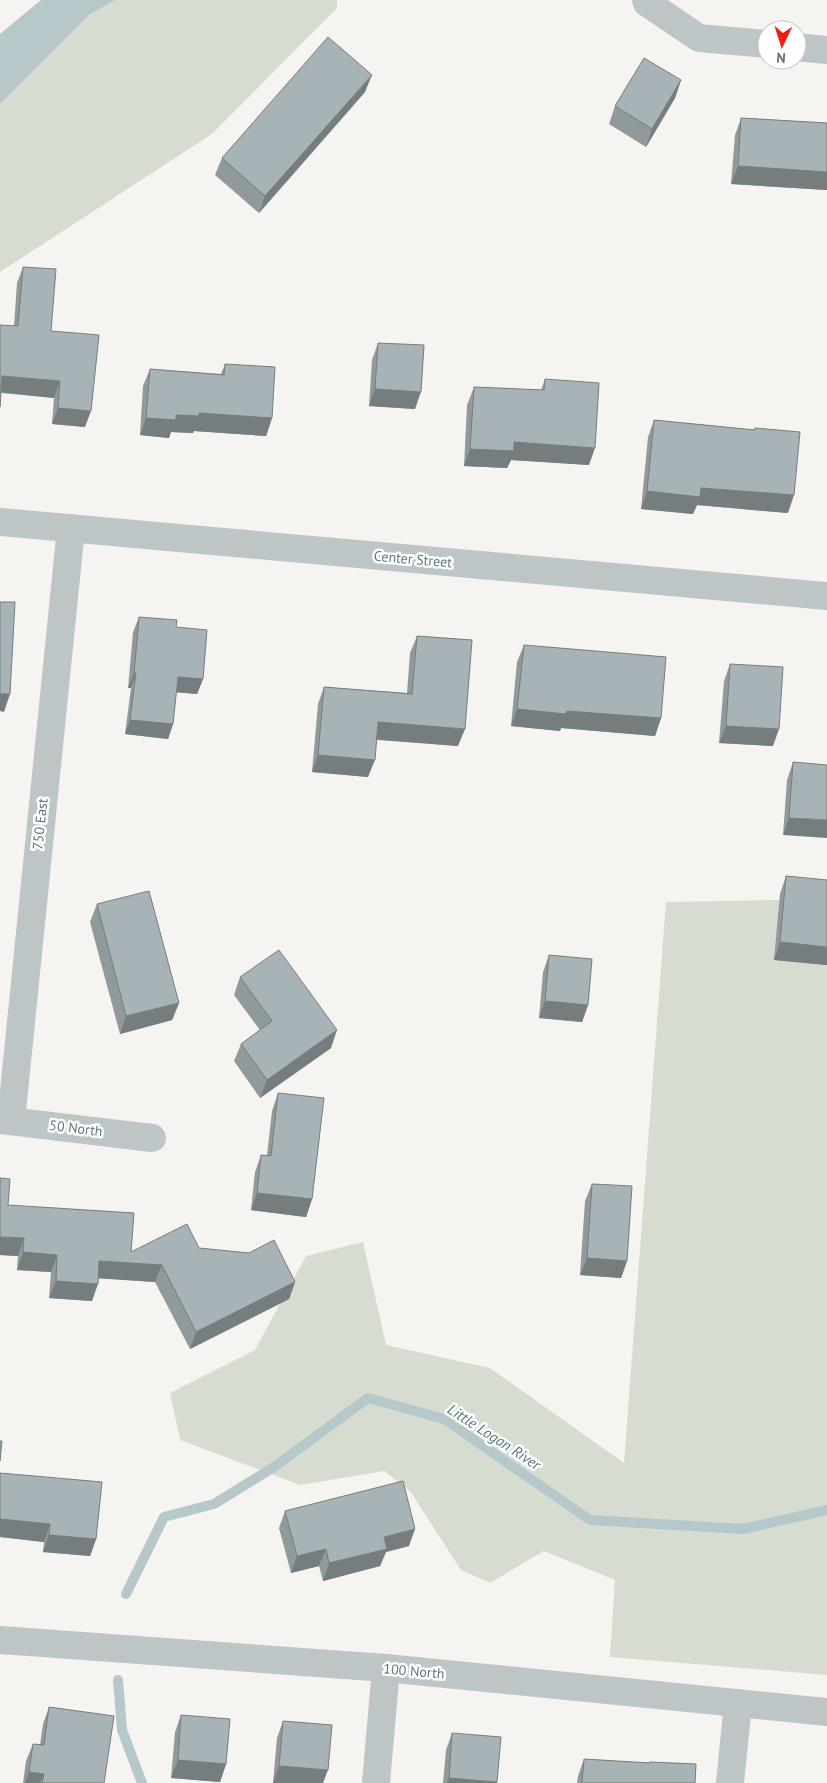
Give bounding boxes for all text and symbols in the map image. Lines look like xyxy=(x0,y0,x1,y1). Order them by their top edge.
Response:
north arrow xyxy=(757,20,807,70)
text: N xyxy=(776,49,786,67)
street label: Center Street xyxy=(373,547,453,571)
street label: 750 East xyxy=(28,797,52,851)
street label: 50 North xyxy=(48,1116,104,1140)
water label: Little Logan River xyxy=(444,1399,545,1474)
street label: 100 North xyxy=(383,1659,445,1683)

